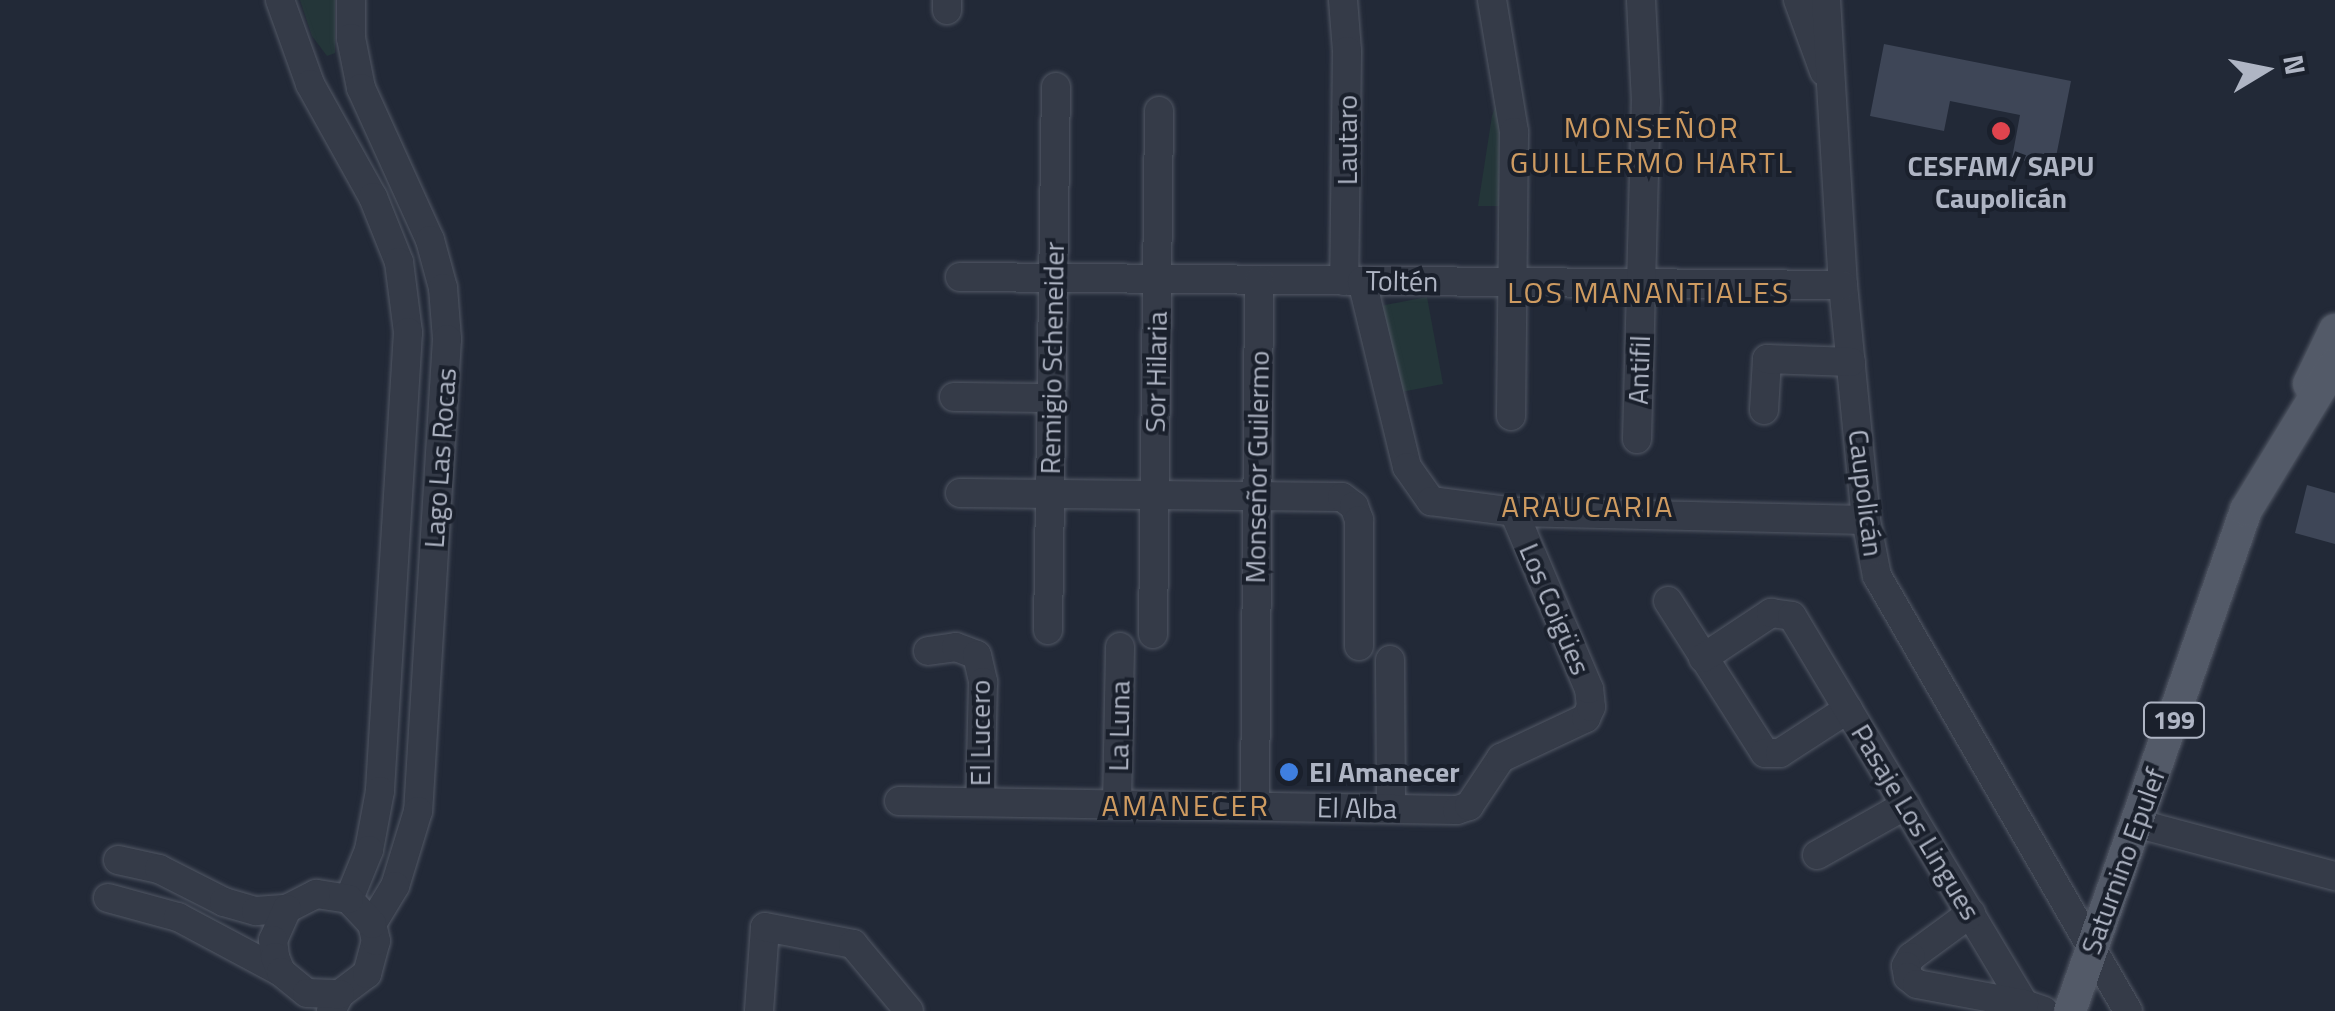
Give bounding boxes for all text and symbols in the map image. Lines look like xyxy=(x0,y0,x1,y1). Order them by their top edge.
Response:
north arrow xyxy=(2215,20,2315,120)
text: N xyxy=(2272,51,2318,78)
street label: Lautaro xyxy=(1330,95,1364,185)
district label: MONSEÑOR GUILLERMO HARTL xyxy=(1510,109,1794,180)
marker: CESFAM/ SAPU Caupolicán xyxy=(1988,118,2014,144)
place label: CESFAM/ SAPU Caupolicán xyxy=(1908,149,2094,215)
street label: Remigio Scheneider xyxy=(1033,241,1071,475)
street label: Toltén xyxy=(1365,264,1439,298)
district label: LOS MANANTIALES xyxy=(1507,274,1791,310)
street label: Sor Hilaria xyxy=(1138,311,1174,433)
street label: Antifil xyxy=(1621,335,1657,405)
street label: Monseñor Guilermo xyxy=(1238,350,1276,584)
street label: Lago Las Rocas xyxy=(417,367,463,549)
street label: Caupolicán xyxy=(1842,428,1890,558)
district label: ARAUCARIA xyxy=(1501,488,1675,524)
street label: Los Coigües xyxy=(1512,538,1598,680)
street label: El Lucero xyxy=(963,680,997,786)
street label: La Luna xyxy=(1101,680,1137,772)
road number: 199 xyxy=(2142,700,2206,740)
street label: Pasaje Los Lingues xyxy=(1844,718,1988,926)
place label: El Amanecer xyxy=(1309,755,1460,789)
marker: El Amanecer xyxy=(1278,761,1300,783)
street label: Saturnino Epulef xyxy=(2074,763,2172,959)
district label: AMANECER xyxy=(1102,787,1270,823)
street label: El Alba xyxy=(1317,791,1397,825)

